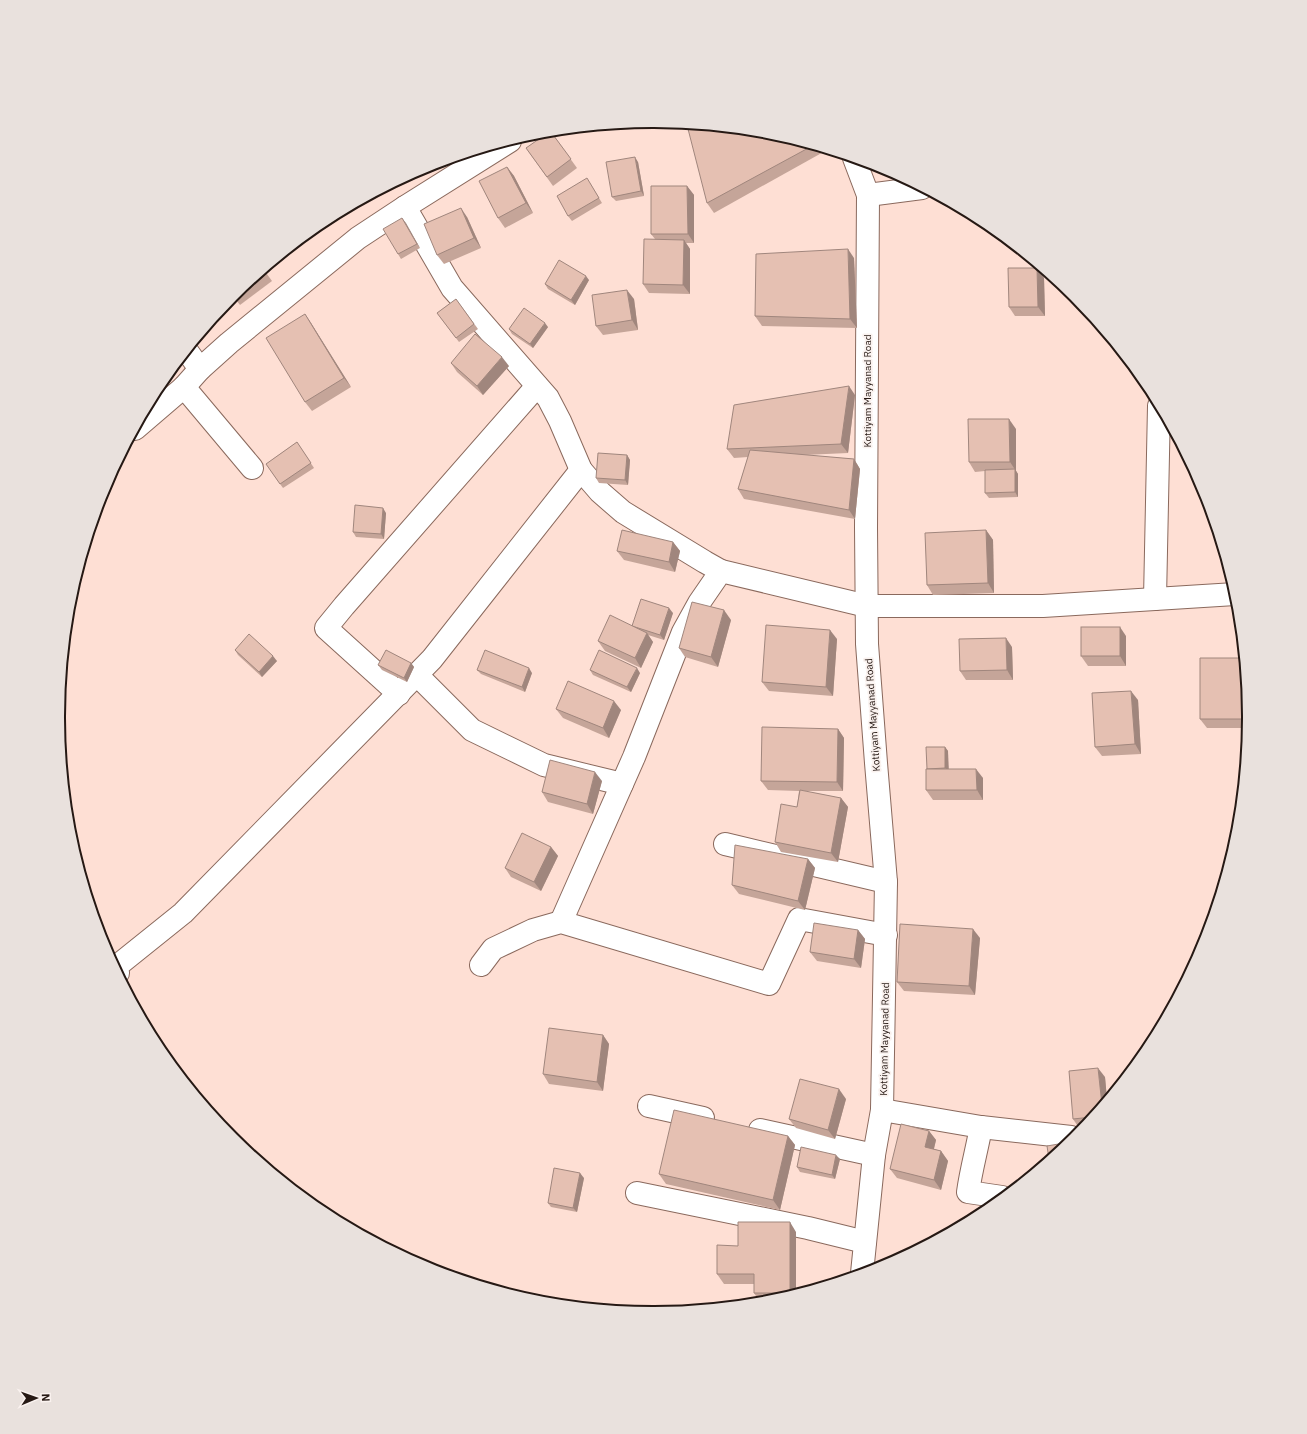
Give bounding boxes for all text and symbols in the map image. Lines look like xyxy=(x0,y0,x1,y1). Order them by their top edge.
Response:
street label: Kottiyam Mayyanad Road xyxy=(861,334,874,448)
street label: Kottiyam Mayyanad Road xyxy=(862,658,883,772)
street label: Kottiyam Mayyanad Road xyxy=(877,982,892,1096)
north arrow xyxy=(16,1378,56,1418)
text: N xyxy=(39,1393,53,1402)

